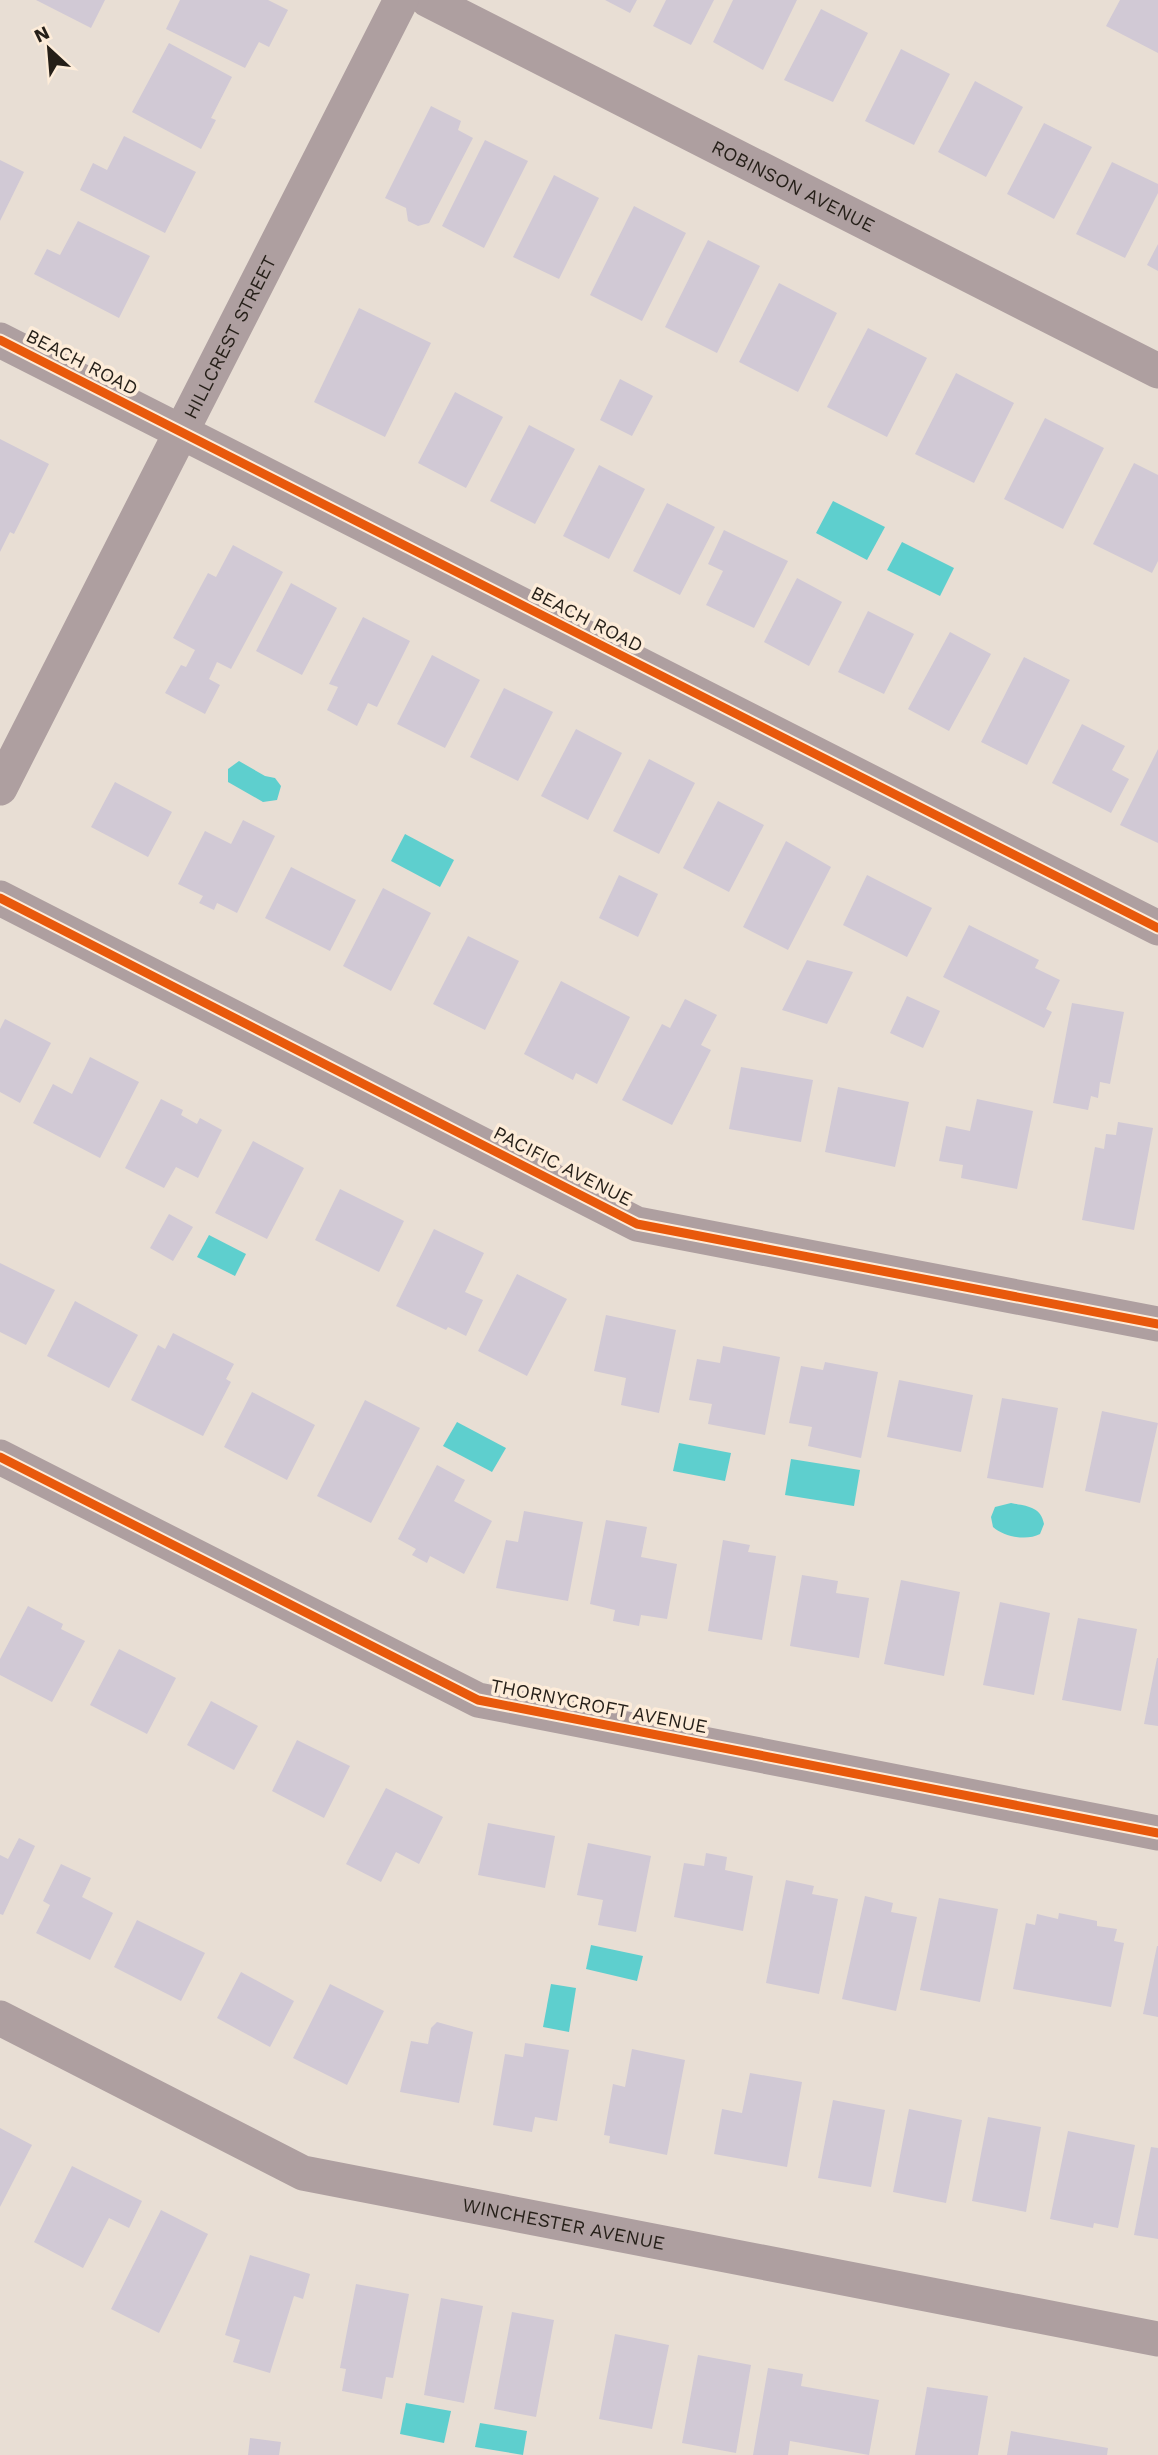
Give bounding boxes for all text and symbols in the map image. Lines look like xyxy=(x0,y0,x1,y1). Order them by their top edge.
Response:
north arrow xyxy=(14,14,84,84)
text: N xyxy=(30,21,53,48)
street label: ROBINSON AVENUE xyxy=(708,135,879,237)
street label: HILLCREST STREET xyxy=(178,252,281,423)
street label: BEACH ROAD xyxy=(22,324,142,400)
street label: BEACH ROAD xyxy=(527,581,647,657)
street label: PACIFIC AVENUE xyxy=(490,1121,636,1211)
street label: THORNYCROFT AVENUE xyxy=(489,1674,709,1738)
street label: WINCHESTER AVENUE xyxy=(461,2193,667,2255)

